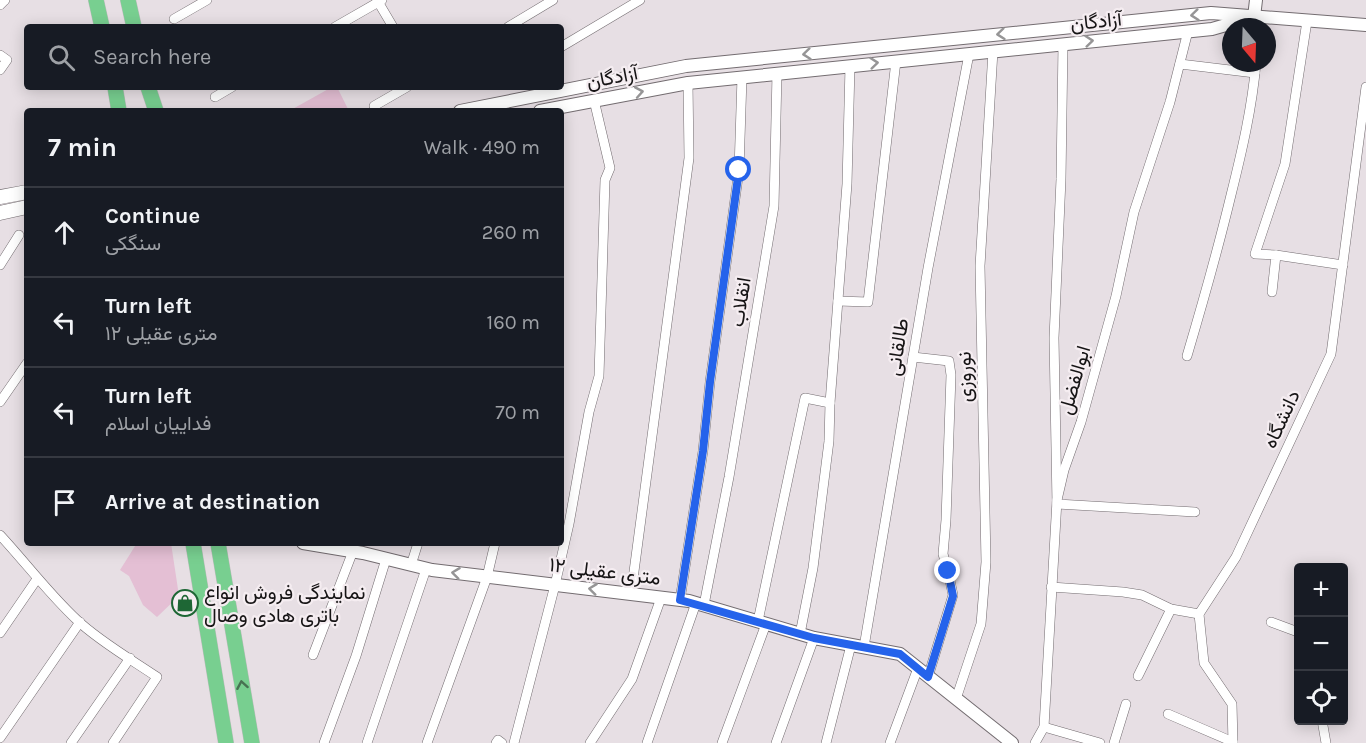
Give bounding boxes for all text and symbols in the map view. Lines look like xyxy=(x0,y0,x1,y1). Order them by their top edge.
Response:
street label: آزادگان xyxy=(1069,7,1124,37)
one-way arrow xyxy=(1191,8,1200,21)
north arrow xyxy=(1222,18,1276,72)
search box xyxy=(24,24,564,90)
one-way arrow xyxy=(997,27,1006,40)
one-way arrow xyxy=(1085,35,1094,48)
icon: search xyxy=(45,41,78,74)
text: Search here xyxy=(93,44,211,70)
one-way arrow xyxy=(803,47,812,60)
one-way arrow xyxy=(870,58,879,70)
street label: آزادگان xyxy=(585,61,641,95)
one-way arrow xyxy=(634,86,644,98)
text: 7 min xyxy=(48,132,117,163)
text: Walk · 490 m xyxy=(424,136,540,159)
route start xyxy=(725,156,751,182)
text: Continue xyxy=(105,203,200,229)
icon: ahead xyxy=(48,216,81,249)
text: 260 m xyxy=(482,221,540,244)
text: سنگکی xyxy=(105,232,161,255)
street label: انقلاب xyxy=(725,276,756,328)
text: Turn left xyxy=(105,293,192,319)
icon: left xyxy=(48,306,81,339)
text: 160 m xyxy=(487,311,540,334)
street label: طالقانی xyxy=(882,317,913,377)
text: ۱۲ متری عقیلی xyxy=(105,322,217,345)
street label: ابوالفضل xyxy=(1054,343,1096,417)
street label: نوروزی xyxy=(953,351,977,403)
text: Turn left xyxy=(105,383,192,409)
street label: دانشگاه xyxy=(1258,386,1305,452)
icon: left xyxy=(48,396,81,429)
text: 70 m xyxy=(495,401,540,424)
text: فداییان اسلام xyxy=(105,412,211,435)
icon: arrive xyxy=(48,486,81,519)
text: Arrive at destination xyxy=(105,489,320,515)
street label: ۱۲ متری عقیلی xyxy=(548,553,662,591)
route end xyxy=(934,557,960,583)
map controls xyxy=(1294,563,1348,725)
button: + xyxy=(1294,563,1348,617)
one-way arrow xyxy=(451,567,460,580)
place label: نمایندگی فروش انواع باتری هادی وصال xyxy=(204,581,366,628)
one-way arrow xyxy=(588,583,597,596)
shop icon: نمایندگی فروش انواع باتری هادی وصال xyxy=(170,588,200,618)
button: − xyxy=(1294,617,1348,671)
button: locate xyxy=(1294,671,1348,725)
one-way arrow xyxy=(237,681,249,690)

